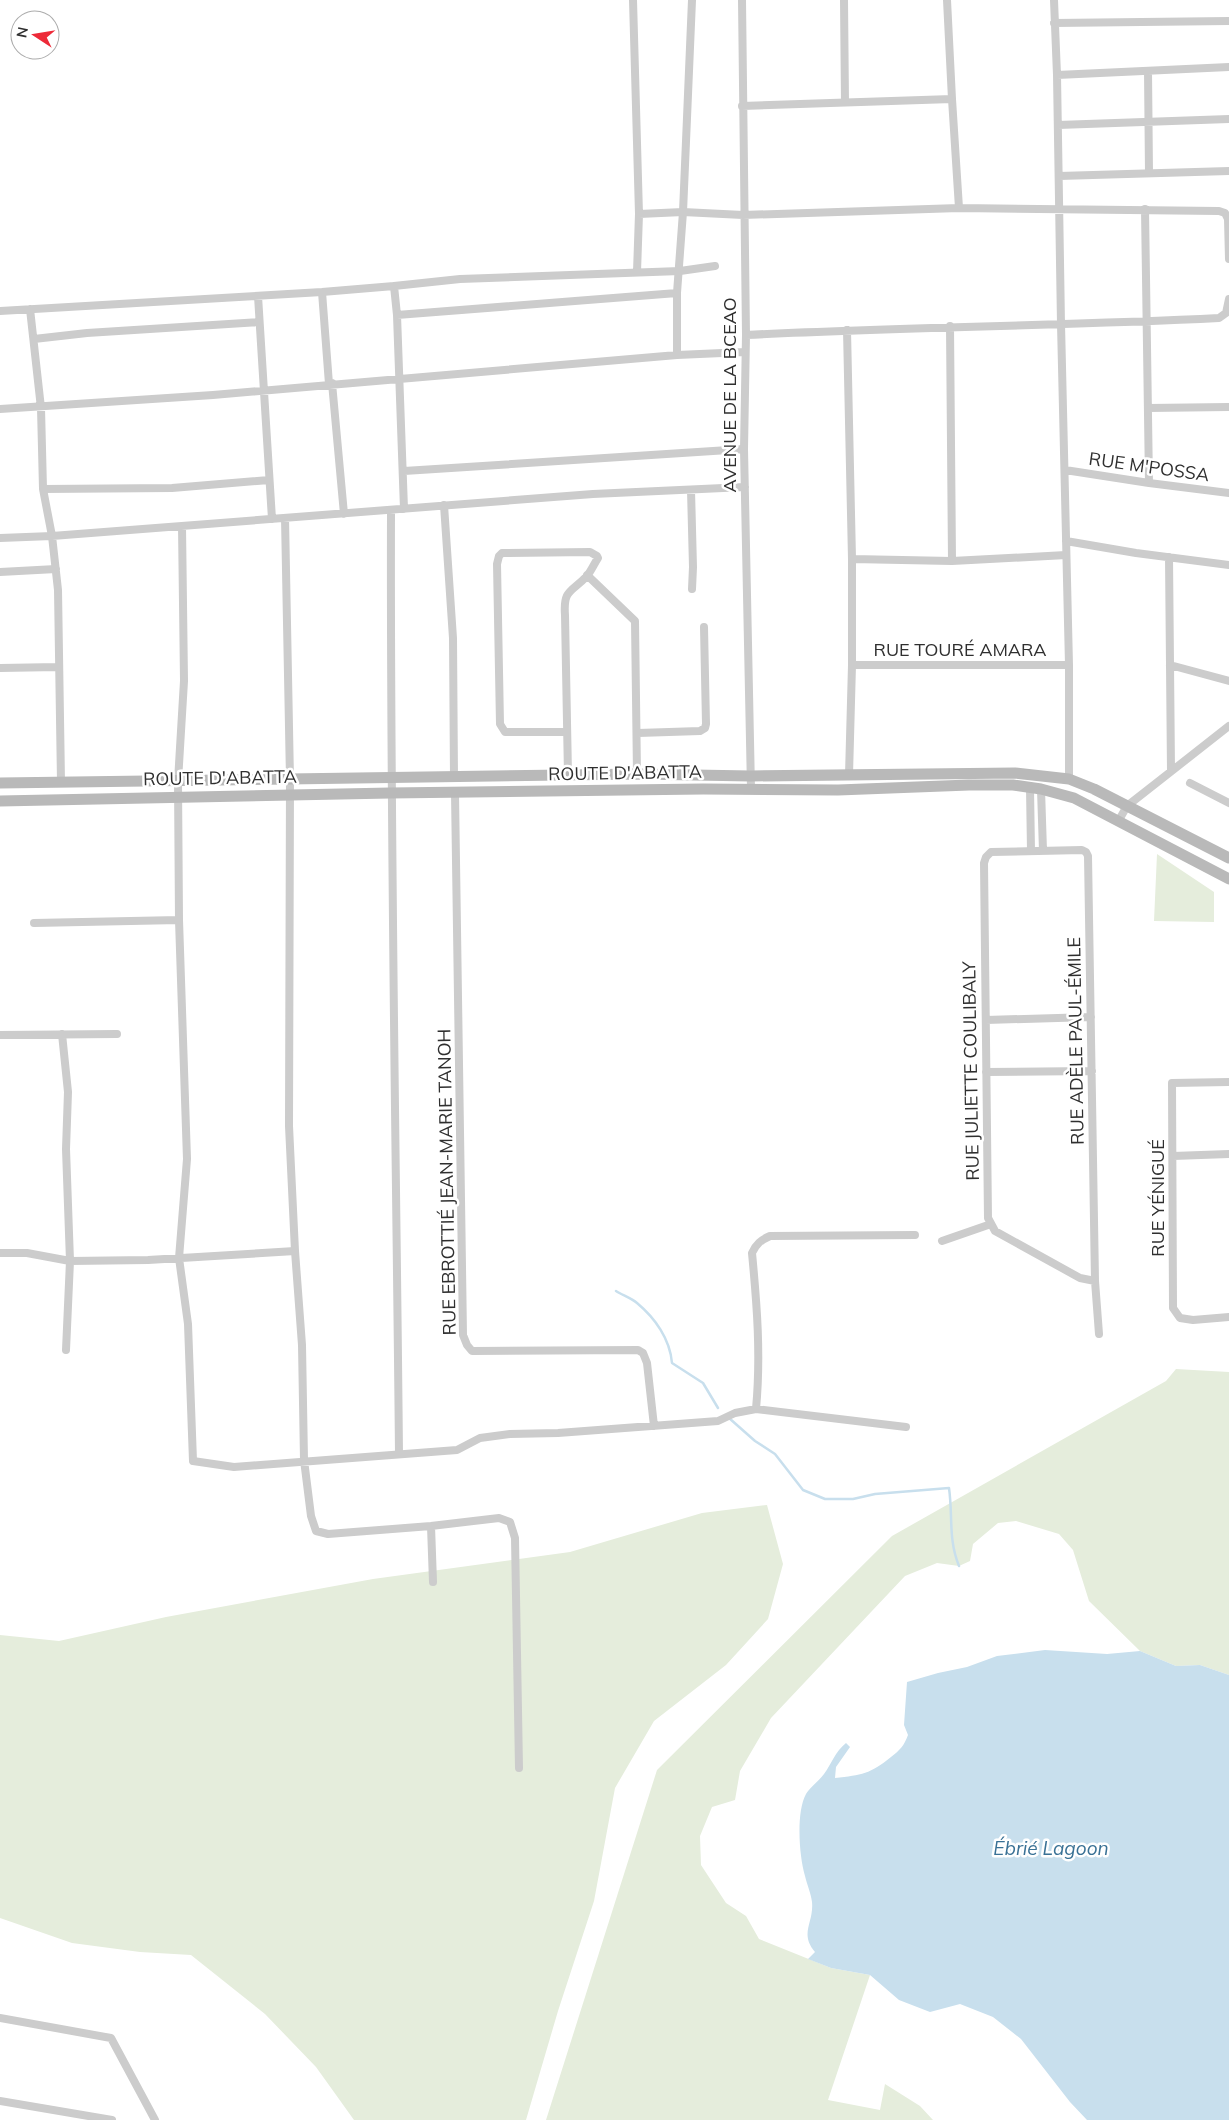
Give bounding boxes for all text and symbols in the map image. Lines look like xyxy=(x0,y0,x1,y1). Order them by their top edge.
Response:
north arrow xyxy=(10,10,60,60)
text: N xyxy=(12,25,32,39)
street label: AVENUE DE LA BCEAO xyxy=(718,297,741,493)
street label: RUE M'POSSA xyxy=(1087,447,1211,486)
street label: RUE TOURÉ AMARA xyxy=(873,638,1047,661)
street label: ROUTE D'ABATTA xyxy=(548,760,702,785)
street label: ROUTE D'ABATTA xyxy=(143,765,297,790)
street label: RUE ADÈLE PAUL-ÉMILE xyxy=(1062,937,1089,1145)
street label: RUE JULIETTE COULIBALY xyxy=(957,960,984,1181)
street label: RUE EBROTTIÉ JEAN-MARIE TANOH xyxy=(432,1029,461,1336)
street label: RUE YÉNIGUÉ xyxy=(1146,1139,1169,1257)
water label: Ébrié Lagoon xyxy=(993,1836,1109,1860)

